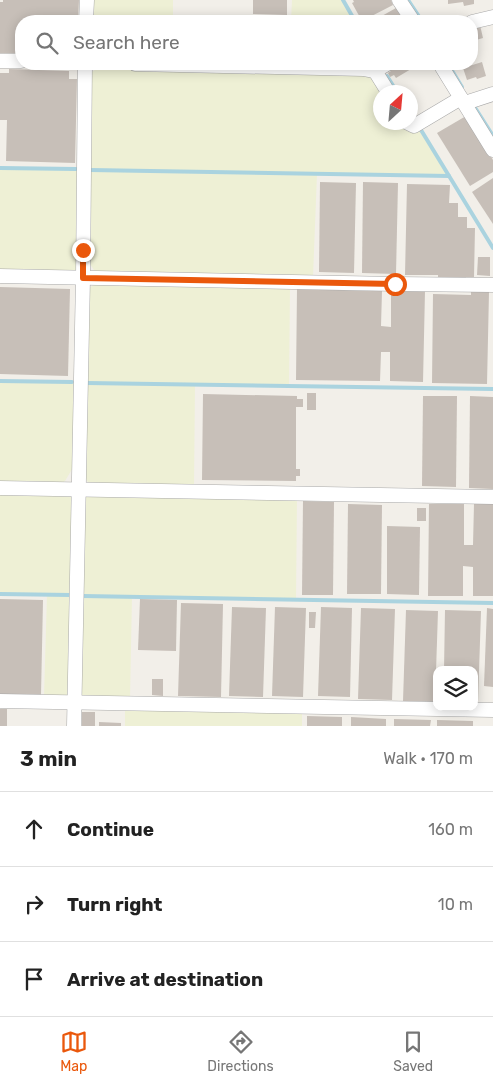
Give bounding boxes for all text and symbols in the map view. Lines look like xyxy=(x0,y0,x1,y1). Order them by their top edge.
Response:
search box xyxy=(15,15,478,70)
icon: search xyxy=(33,29,61,57)
text: Search here xyxy=(73,31,180,54)
north arrow xyxy=(373,85,418,130)
route end xyxy=(72,239,95,262)
route start xyxy=(384,273,407,296)
map controls xyxy=(433,666,478,711)
button: layers xyxy=(433,666,478,711)
text: 3 min xyxy=(20,746,77,771)
text: Walk · 170 m xyxy=(383,749,473,768)
icon: ahead xyxy=(20,815,48,843)
text: Continue xyxy=(67,818,154,841)
text: 160 m xyxy=(428,820,473,839)
icon: right xyxy=(20,890,48,918)
text: Turn right xyxy=(67,893,162,916)
text: 10 m xyxy=(438,895,473,914)
icon: arrive xyxy=(20,965,48,993)
text: Arrive at destination xyxy=(67,968,263,991)
tab: Map xyxy=(60,1028,88,1075)
tab: Directions xyxy=(207,1028,274,1075)
tab: Saved xyxy=(393,1028,433,1075)

